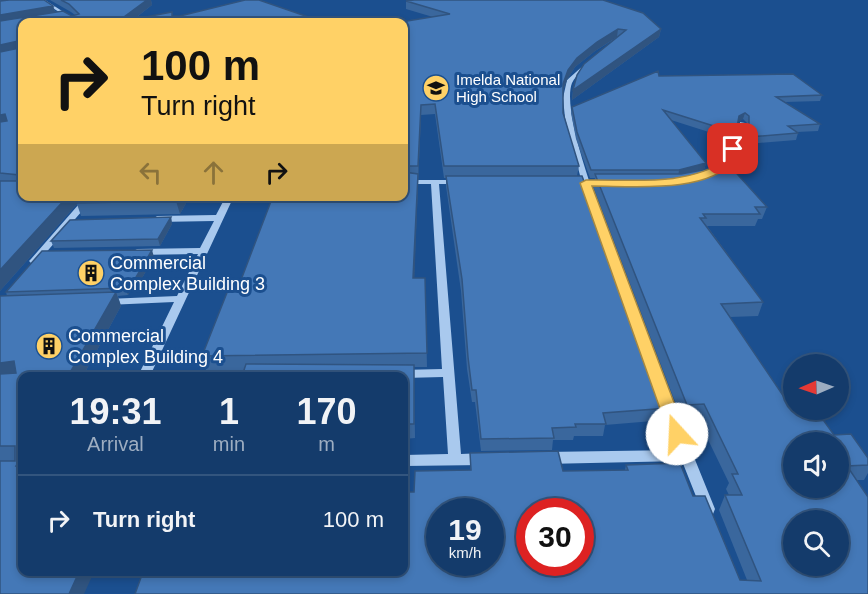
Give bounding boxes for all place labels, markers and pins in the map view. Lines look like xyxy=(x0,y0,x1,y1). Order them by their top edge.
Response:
place label: Imelda National High School xyxy=(456,71,560,105)
school or university icon: Imelda National High School xyxy=(421,73,451,103)
pin xyxy=(707,123,758,174)
place label: Commercial Complex Building 3 xyxy=(110,253,265,294)
building icon: Commercial Complex Building 3 xyxy=(76,258,106,288)
place label: Commercial Complex Building 4 xyxy=(68,326,223,367)
building icon: Commercial Complex Building 4 xyxy=(34,331,64,361)

